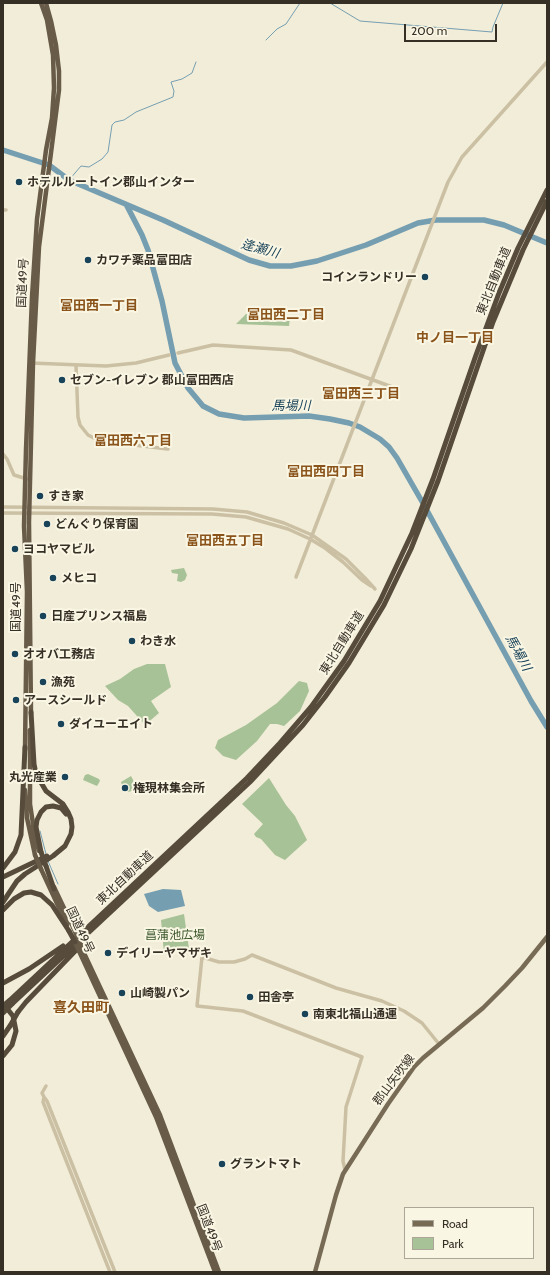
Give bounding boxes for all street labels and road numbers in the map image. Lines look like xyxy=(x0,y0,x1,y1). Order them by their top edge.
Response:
street label: 東北自動車道 xyxy=(474,245,514,317)
street label: 国道49号 xyxy=(15,258,31,308)
street label: 国道49号 xyxy=(9,582,23,632)
street label: 東北自動車道 xyxy=(317,609,367,677)
street label: 東北自動車道 xyxy=(94,848,156,908)
street label: 国道49号 xyxy=(63,904,97,956)
street label: 郡山矢吹線 xyxy=(370,1052,418,1108)
street label: 国道49号 xyxy=(193,1202,225,1254)

